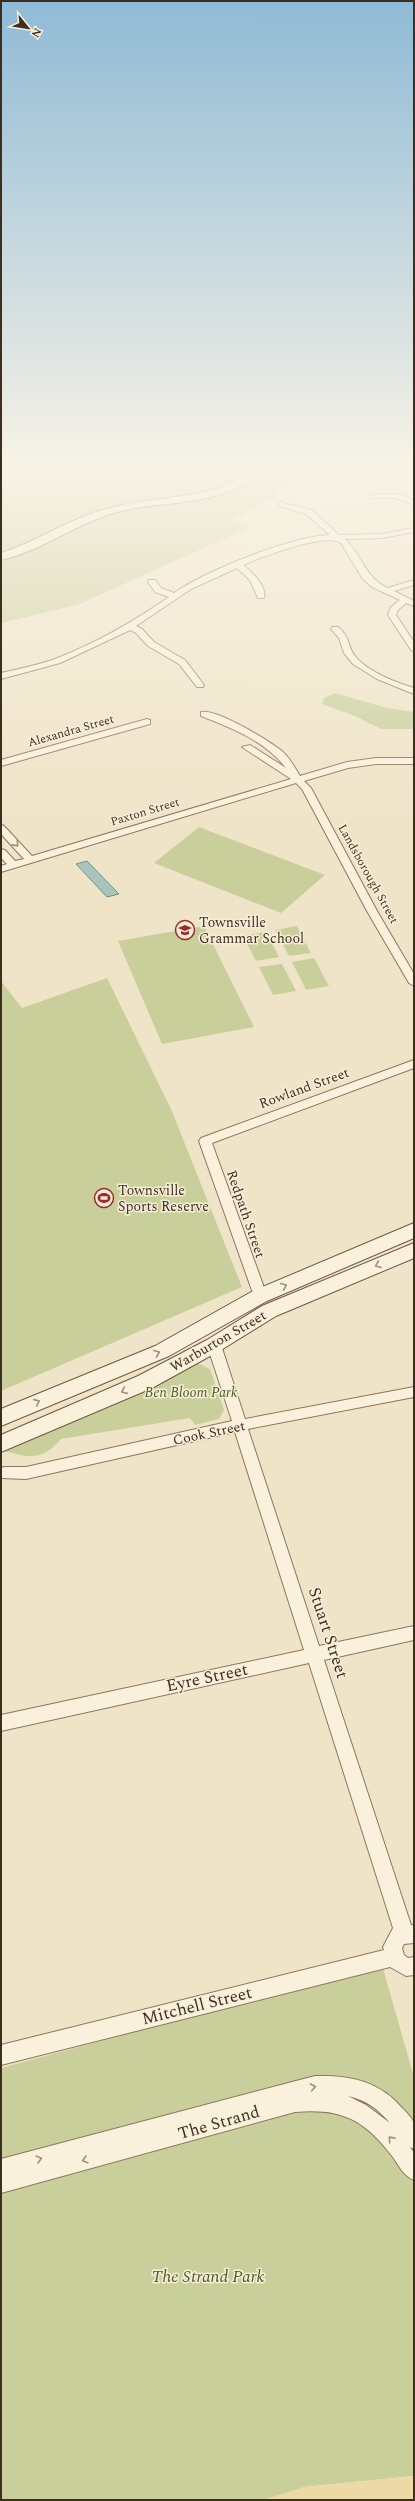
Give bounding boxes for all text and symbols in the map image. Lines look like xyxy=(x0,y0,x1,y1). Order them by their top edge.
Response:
north arrow xyxy=(8,8,48,48)
text: N xyxy=(27,25,46,41)
street label: Alexandra Street xyxy=(26,710,116,752)
street label: Paxton Street xyxy=(108,792,182,832)
street label: Landsborough Street xyxy=(333,821,403,927)
one-way arrow xyxy=(11,839,18,847)
place label: Townsville Grammar School xyxy=(199,912,304,949)
school or university icon: Townsville Grammar School xyxy=(174,919,196,941)
street label: Rowland Street xyxy=(256,1062,352,1114)
street label: Redpath Street xyxy=(221,1167,271,1261)
place label: Townsville Sports Reserve xyxy=(118,1180,209,1217)
sports icon: Townsville Sports Reserve xyxy=(93,1187,115,1209)
one-way arrow xyxy=(375,1261,382,1269)
one-way arrow xyxy=(281,1282,288,1290)
street label: Warburton Street xyxy=(166,1305,270,1377)
one-way arrow xyxy=(153,1349,160,1357)
park label: Ben Bloom Park xyxy=(145,1382,238,1403)
one-way arrow xyxy=(120,1386,127,1394)
one-way arrow xyxy=(32,1399,40,1407)
street label: Cook Street xyxy=(171,1415,247,1451)
street label: Stuart Street xyxy=(301,1584,355,1682)
street label: Eyre Street xyxy=(164,1657,250,1699)
street label: Mitchell Street xyxy=(139,1980,255,2032)
one-way arrow xyxy=(310,2083,317,2091)
street label: The Strand xyxy=(175,2099,263,2147)
one-way arrow xyxy=(388,2136,395,2143)
one-way arrow xyxy=(35,2155,42,2163)
one-way arrow xyxy=(82,2155,89,2164)
park label: The Strand Park xyxy=(151,2264,265,2290)

